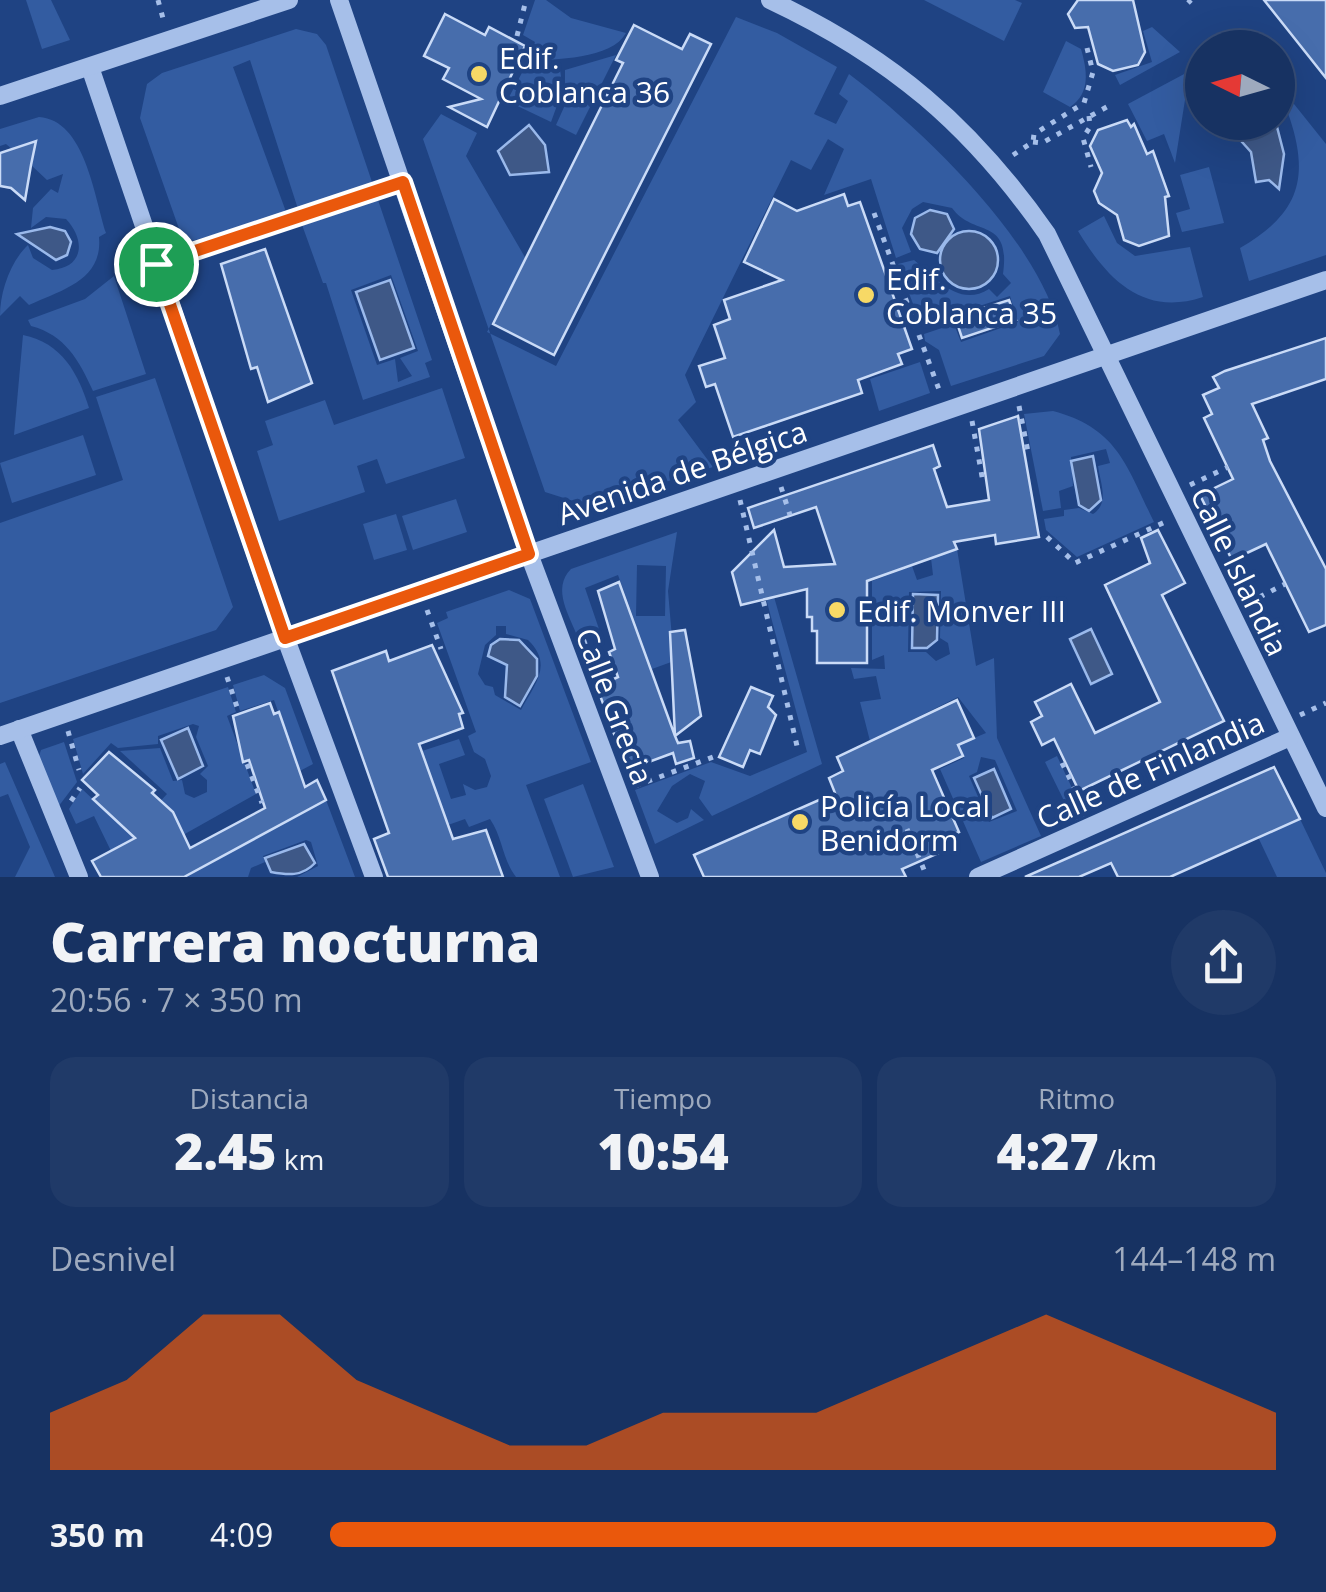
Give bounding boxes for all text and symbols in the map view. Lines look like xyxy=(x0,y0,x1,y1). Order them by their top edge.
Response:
north arrow xyxy=(1185,30,1295,140)
map controls xyxy=(1185,30,1295,140)
place label: Edif. Coblanca 36 xyxy=(499,37,670,112)
marker: Edif. Coblanca 36 xyxy=(468,63,490,85)
pin xyxy=(114,222,199,307)
icon: arrive xyxy=(129,237,184,292)
place label: Edif. Coblanca 35 xyxy=(886,258,1057,333)
marker: Edif. Coblanca 35 xyxy=(855,284,877,306)
street label: Avenida de Bélgica xyxy=(552,410,812,534)
street label: Calle Islandia xyxy=(1181,480,1299,662)
place label: Edif. Monver III xyxy=(857,590,1066,631)
marker: Edif. Monver III xyxy=(826,599,848,621)
street label: Calle Grecia xyxy=(566,622,664,790)
street label: Calle de Finlandia xyxy=(1030,701,1270,839)
place label: Policía Local Benidorm xyxy=(820,785,990,860)
marker: Policía Local Benidorm xyxy=(789,811,811,833)
text: Carrera nocturna xyxy=(50,903,541,978)
button: share xyxy=(1171,910,1276,1015)
text: 20:56 · 7 × 350 m xyxy=(50,978,303,1021)
text: Distancia xyxy=(190,1079,309,1117)
text: Tiempo xyxy=(614,1079,712,1117)
text: Ritmo xyxy=(1038,1079,1115,1117)
text: 2.45 xyxy=(174,1117,277,1185)
text: 10:54 xyxy=(597,1117,729,1185)
text: 4:27 xyxy=(996,1117,1099,1185)
text: km xyxy=(277,1140,324,1178)
text: /km xyxy=(1099,1140,1157,1178)
text: Desnivel xyxy=(50,1237,176,1280)
text: 144–148 m xyxy=(1112,1237,1276,1280)
text: 350 m xyxy=(50,1513,145,1556)
text: 4:09 xyxy=(210,1513,273,1556)

